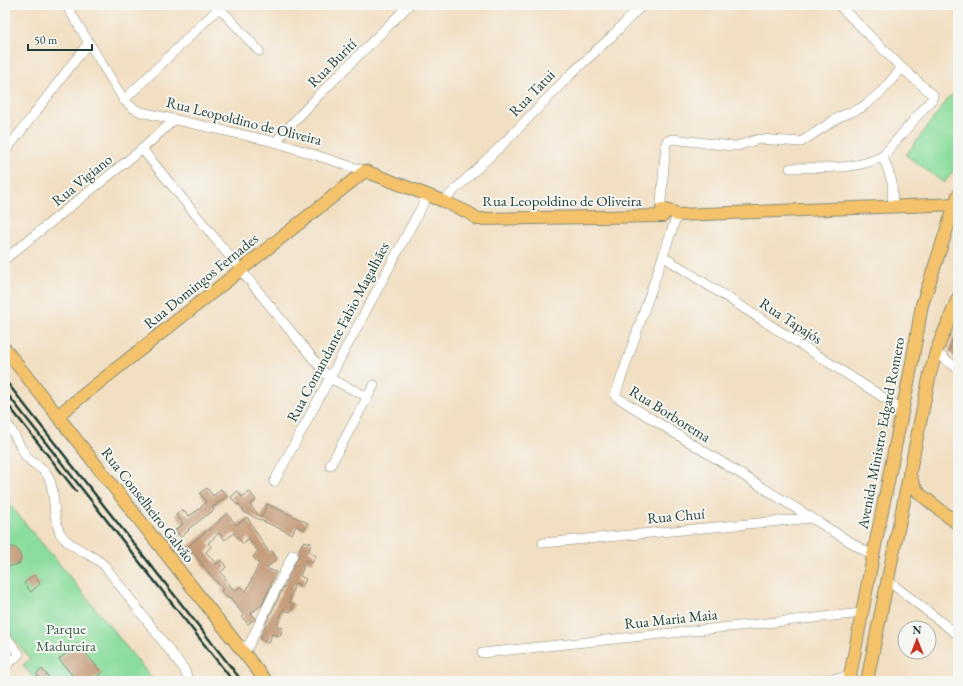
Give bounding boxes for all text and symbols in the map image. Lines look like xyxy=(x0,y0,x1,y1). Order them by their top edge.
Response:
scale bar xyxy=(28,26,92,52)
text: 50 m xyxy=(34,32,58,48)
street label: Rua Burití xyxy=(303,34,360,91)
street label: Rua Tatui xyxy=(505,65,559,120)
street label: Rua Leopoldino de Oliveira xyxy=(164,92,324,149)
street label: Rua Vigiano xyxy=(48,149,116,210)
street label: Rua Leopoldino de Oliveira xyxy=(482,191,642,210)
street label: Rua Domingos Fernades xyxy=(140,229,262,333)
street label: Rua Comandante Fabio Magalhães xyxy=(282,238,393,425)
street label: Rua Tapajós xyxy=(756,293,826,348)
street label: Avenida Ministro Edgard Romero xyxy=(852,335,908,531)
street label: Rua Borborema xyxy=(626,381,715,446)
street label: Rua Conselheiro Galvão xyxy=(98,443,199,566)
street label: Rua Chuí xyxy=(646,504,706,527)
street label: Rua Maria Maia xyxy=(624,604,718,633)
park label: Parque Madureira xyxy=(36,619,96,655)
north arrow xyxy=(897,620,937,660)
text: N xyxy=(913,623,922,637)

